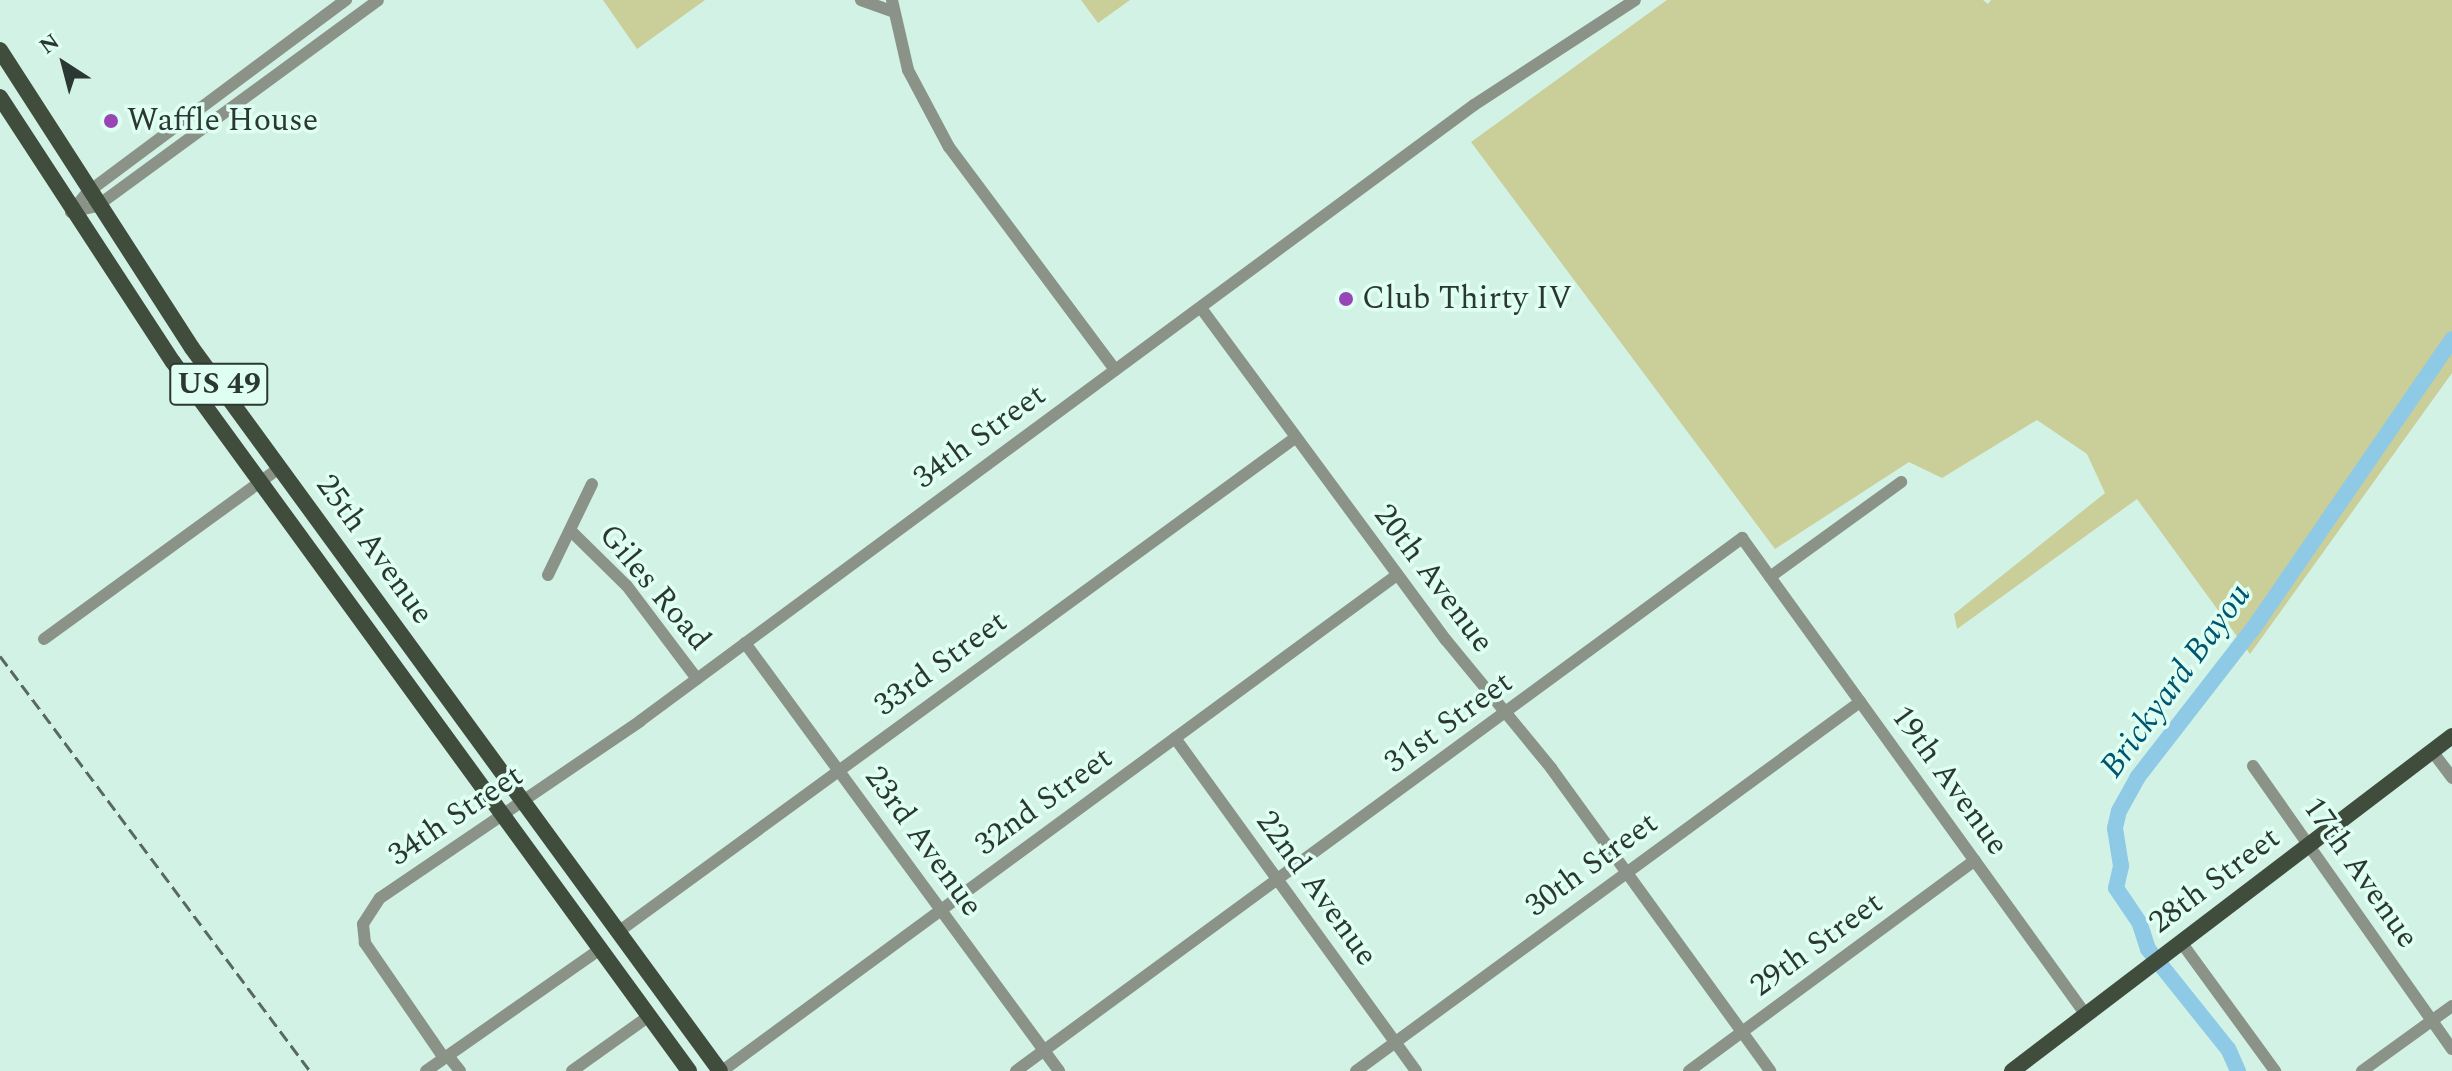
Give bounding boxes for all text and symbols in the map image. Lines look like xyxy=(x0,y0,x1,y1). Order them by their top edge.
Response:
north arrow xyxy=(24,24,104,104)
text: N xyxy=(33,26,67,63)
place label: Waffle House xyxy=(127,102,318,140)
marker: Waffle House xyxy=(102,112,120,130)
place label: Club Thirty IV xyxy=(1362,280,1572,318)
marker: Club Thirty IV xyxy=(1337,290,1355,308)
road number: US 49 xyxy=(169,358,269,410)
street label: 34th Street xyxy=(906,376,1054,498)
street label: 25th Avenue xyxy=(307,468,441,632)
street label: 20th Avenue xyxy=(1365,497,1501,661)
street label: Giles Road xyxy=(590,517,718,659)
water label: Brickyard Bayou xyxy=(2092,576,2260,786)
street label: 33rd Street xyxy=(867,603,1015,725)
street label: 31st Street xyxy=(1378,664,1520,782)
street label: 19th Avenue xyxy=(1882,699,2016,863)
street label: 32nd Street xyxy=(968,739,1120,865)
street label: 34th Street xyxy=(381,757,531,875)
street label: 23rd Avenue xyxy=(856,759,990,925)
street label: 17th Avenue xyxy=(2294,790,2426,956)
street label: 22nd Avenue xyxy=(1247,804,1385,974)
street label: 30th Street xyxy=(1518,804,1666,926)
street label: 28th Street xyxy=(2142,819,2288,943)
street label: 29th Street xyxy=(1743,884,1891,1006)

